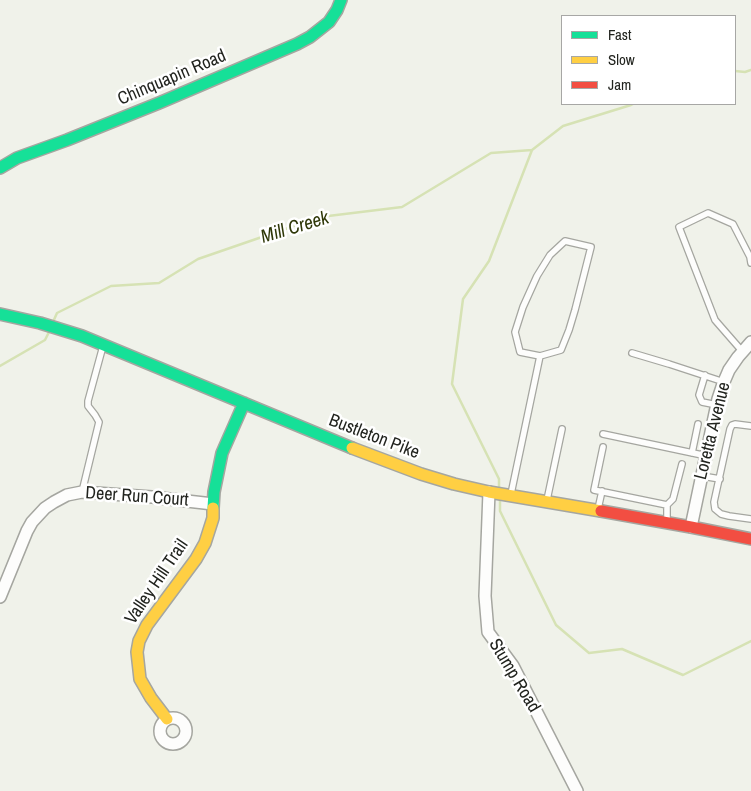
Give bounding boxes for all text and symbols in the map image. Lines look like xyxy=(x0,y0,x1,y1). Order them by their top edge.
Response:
legend xyxy=(561,15,736,105)
text: Fast xyxy=(608,24,631,45)
street label: Chinquapin Road xyxy=(115,45,229,111)
text: Slow xyxy=(608,49,635,70)
text: Jam xyxy=(608,74,631,95)
water label: Mill Creek xyxy=(258,207,332,249)
street label: Loretta Avenue xyxy=(690,380,736,482)
street label: Bustleton Pike xyxy=(326,410,422,464)
street label: Deer Run Court xyxy=(85,483,189,511)
street label: Valley Hill Trail xyxy=(121,535,193,629)
street label: Stump Road xyxy=(484,635,544,717)

